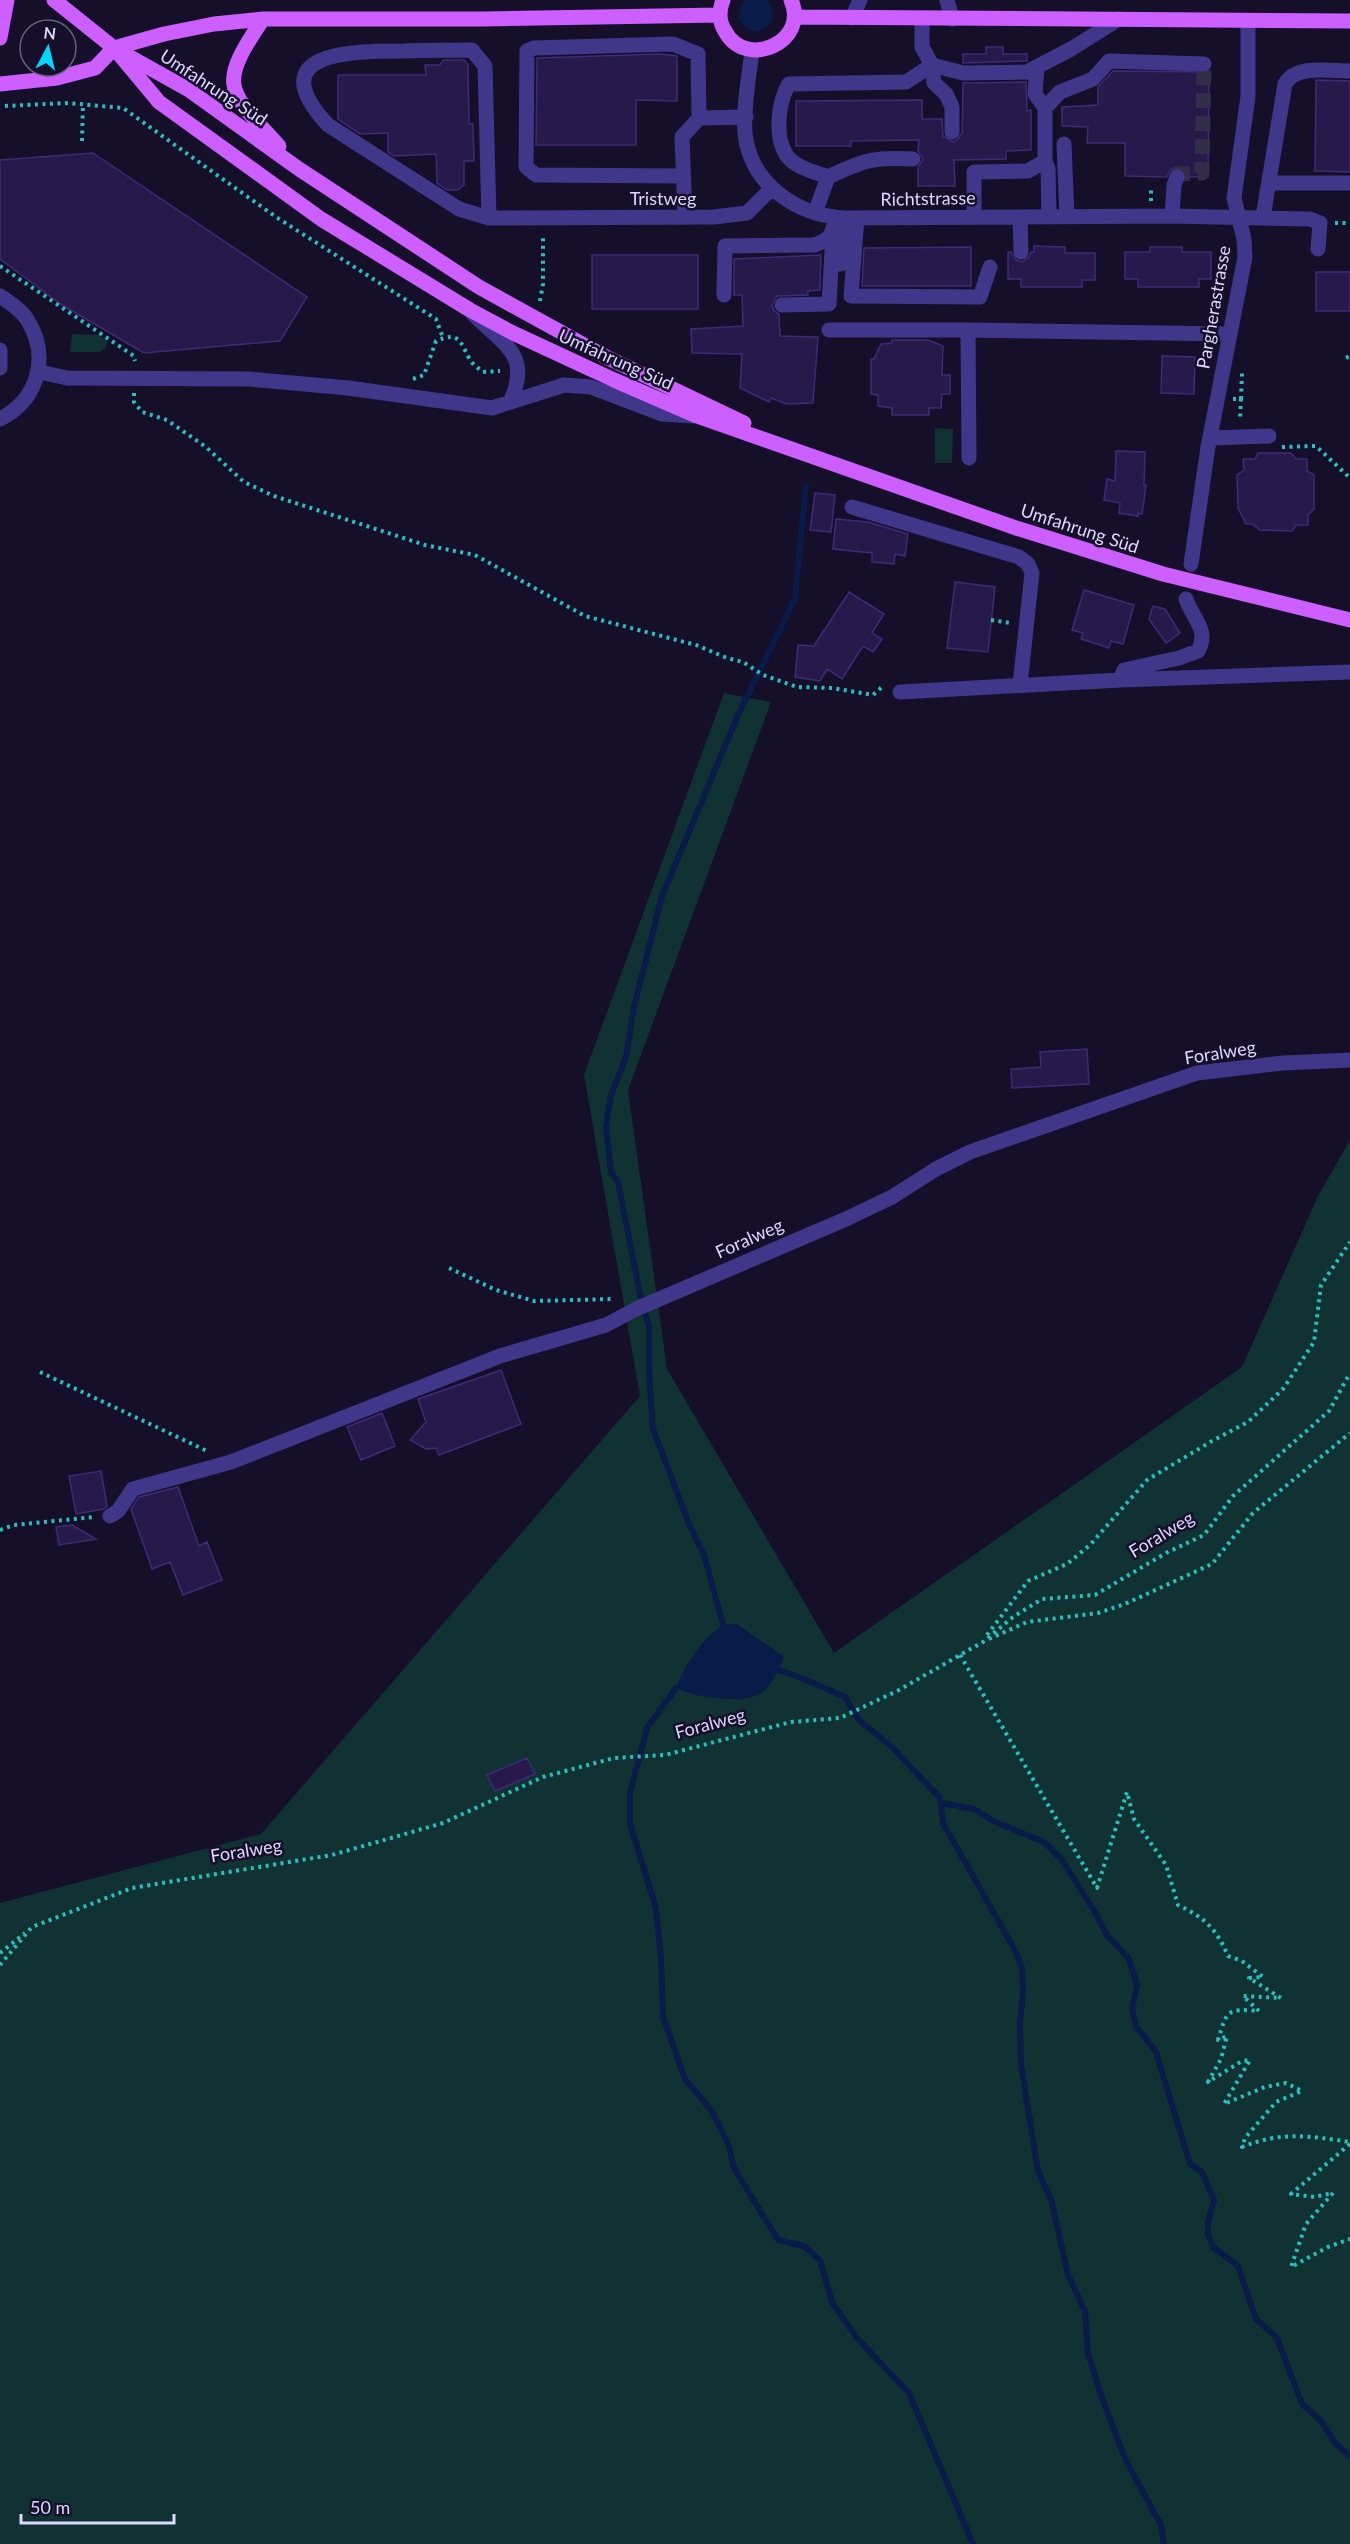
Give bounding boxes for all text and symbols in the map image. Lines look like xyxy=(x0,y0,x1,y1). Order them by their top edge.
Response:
north arrow xyxy=(18,18,78,78)
text: N xyxy=(43,22,57,43)
street label: Umfahrung Süd xyxy=(156,44,272,130)
street label: Richtstrasse xyxy=(880,186,976,210)
street label: Tristweg xyxy=(630,187,696,209)
street label: Pargherastrasse xyxy=(1191,244,1235,370)
street label: Umfahrung Süd xyxy=(555,324,677,394)
street label: Umfahrung Süd xyxy=(1018,499,1142,557)
street label: Foralweg xyxy=(1183,1035,1257,1069)
street label: Foralweg xyxy=(712,1213,786,1263)
street label: Foralweg xyxy=(1124,1506,1198,1562)
street label: Foralweg xyxy=(672,1703,748,1743)
street label: Foralweg xyxy=(209,1833,283,1867)
scale bar xyxy=(21,2487,174,2525)
text: 50 m xyxy=(30,2496,70,2518)

